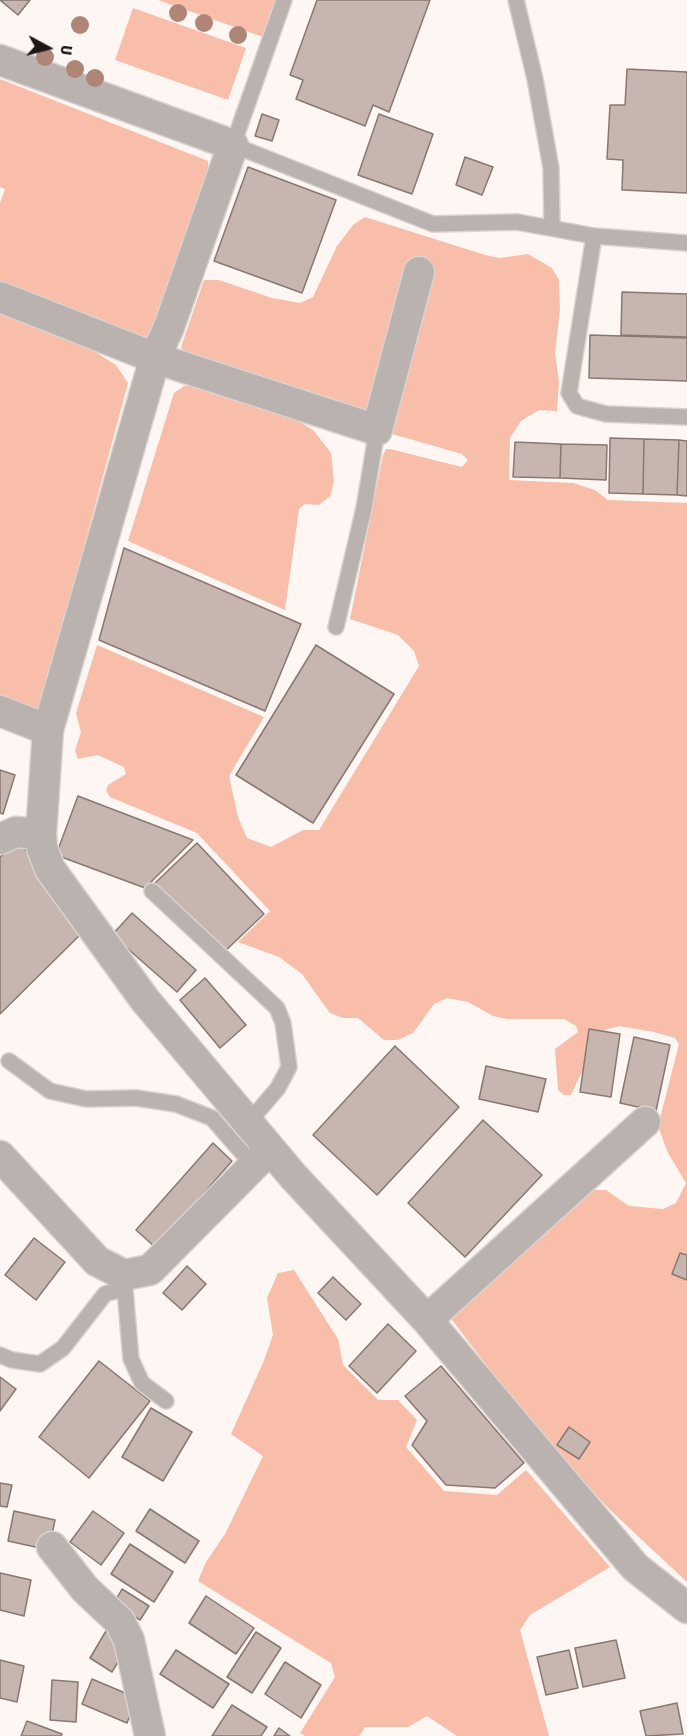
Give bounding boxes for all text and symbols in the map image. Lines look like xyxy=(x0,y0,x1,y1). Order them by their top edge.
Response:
north arrow xyxy=(18,18,78,78)
text: U xyxy=(56,44,76,56)

